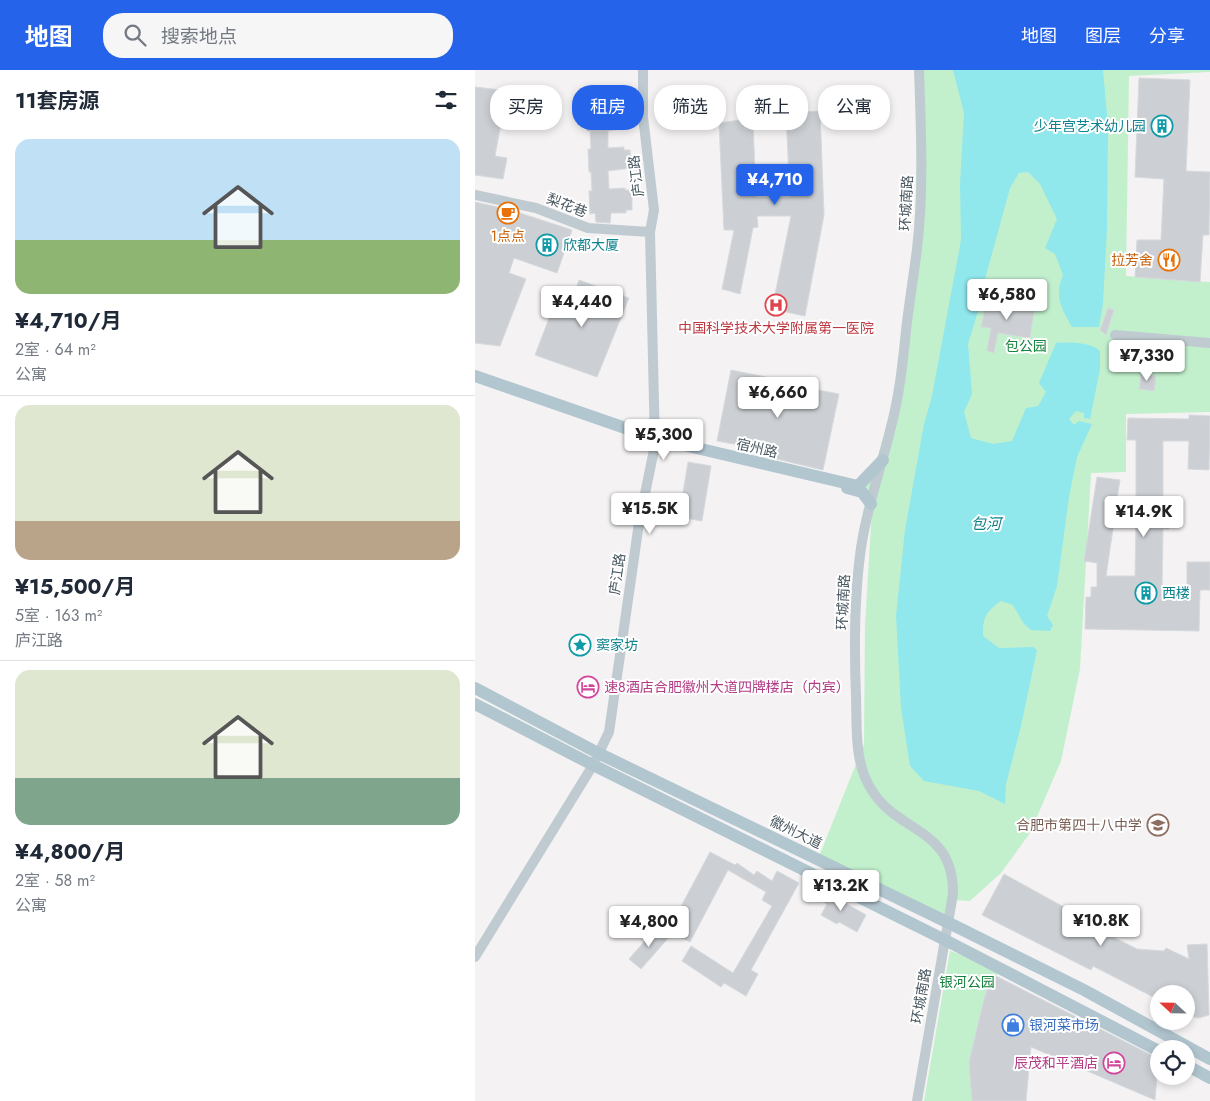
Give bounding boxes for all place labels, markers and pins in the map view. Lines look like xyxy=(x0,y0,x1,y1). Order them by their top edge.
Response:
building icon: 少年宫艺术幼儿园 xyxy=(1150,114,1174,138)
place label: 少年宫艺术幼儿园 xyxy=(1034,116,1146,136)
pin: ¥4,710 xyxy=(734,164,816,206)
cafe icon: 1点点 xyxy=(496,201,520,225)
place label: 1点点 xyxy=(491,226,525,246)
building icon: 欣都大厦 xyxy=(535,233,559,257)
place label: 欣都大厦 xyxy=(563,235,619,255)
restaurant icon: 拉芳舍 xyxy=(1157,248,1181,272)
place label: 拉芳舍 xyxy=(1111,250,1153,270)
pin: ¥6,580 xyxy=(966,278,1048,321)
pin: ¥4,440 xyxy=(541,286,623,328)
hospital icon: 中国科学技术大学附属第一医院 xyxy=(764,293,788,317)
place label: 中国科学技术大学附属第一医院 xyxy=(678,318,874,338)
pin: ¥7,330 xyxy=(1106,340,1188,382)
pin: ¥6,660 xyxy=(737,376,819,419)
pin: ¥5,300 xyxy=(623,418,705,461)
pin: ¥15.5K xyxy=(609,492,691,535)
pin: ¥14.9K xyxy=(1103,496,1185,538)
building icon: 西楼 xyxy=(1134,581,1158,605)
place label: 西楼 xyxy=(1162,583,1190,603)
place icon: 窦家坊 xyxy=(568,633,592,657)
place label: 窦家坊 xyxy=(596,635,638,655)
hotel icon: 速8酒店合肥徽州大道四牌楼店（内宾） xyxy=(576,675,600,699)
place label: 速8酒店合肥徽州大道四牌楼店（内宾） xyxy=(604,677,850,697)
school or university icon: 合肥市第四十八中学 xyxy=(1146,813,1170,837)
place label: 合肥市第四十八中学 xyxy=(1016,815,1142,835)
pin: ¥13.2K xyxy=(800,870,882,912)
pin: ¥10.8K xyxy=(1060,904,1142,947)
pin: ¥4,800 xyxy=(608,906,690,948)
shop icon: 银河菜市场 xyxy=(1001,1013,1025,1037)
place label: 银河菜市场 xyxy=(1029,1015,1099,1035)
hotel icon: 辰茂和平酒店 xyxy=(1102,1051,1126,1075)
place label: 辰茂和平酒店 xyxy=(1014,1053,1098,1073)

